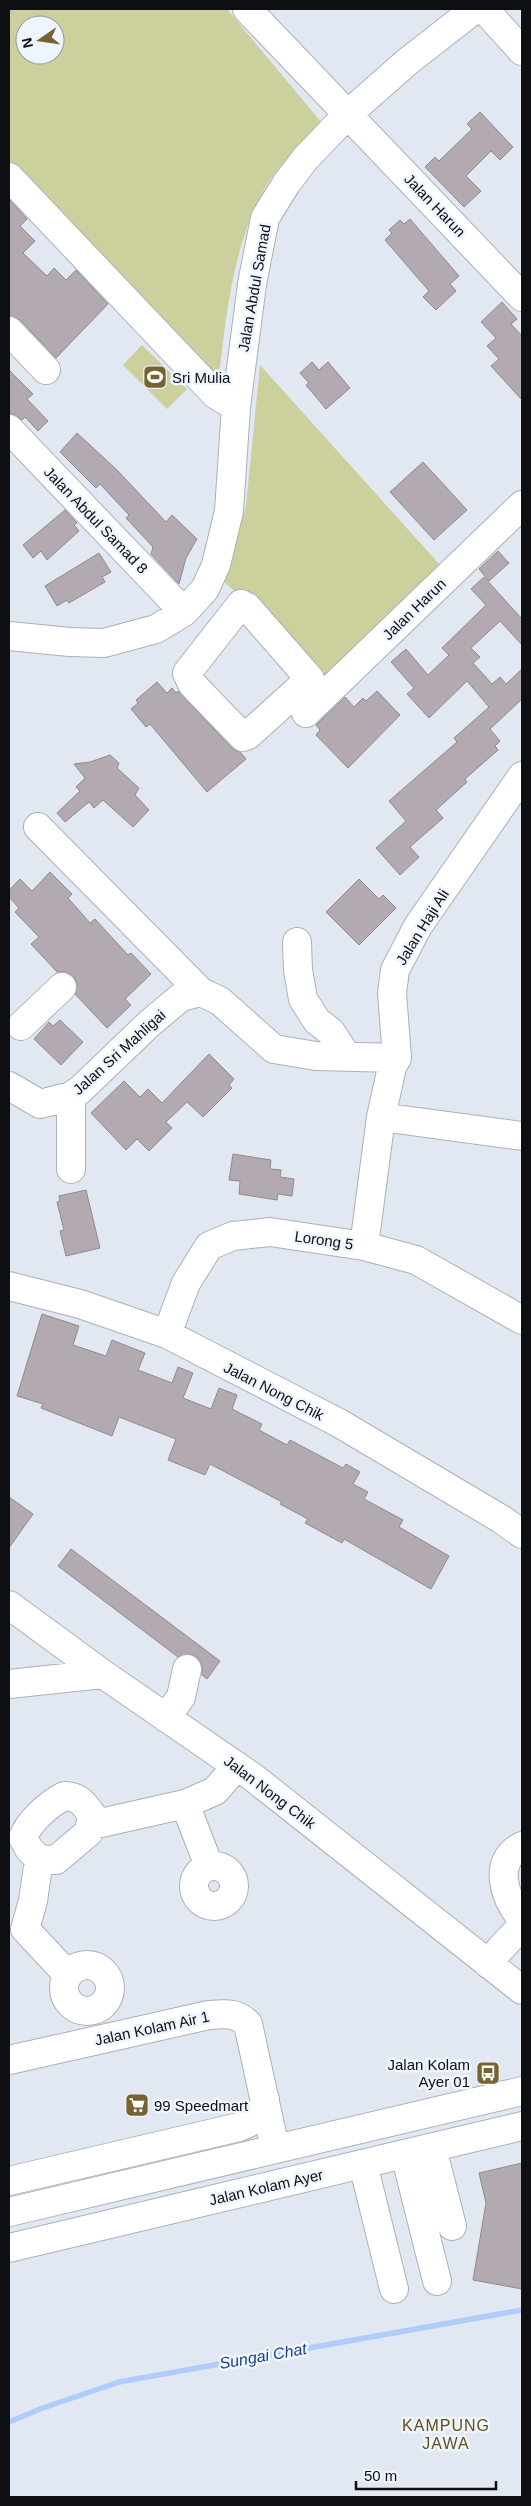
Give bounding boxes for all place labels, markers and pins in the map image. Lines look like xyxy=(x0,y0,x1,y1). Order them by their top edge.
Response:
sports icon: Sri Mulia xyxy=(142,364,168,390)
place label: Sri Mulia xyxy=(172,369,231,386)
place label: Jalan Kolam Ayer 01 xyxy=(387,2056,470,2090)
bus stop icon: Jalan Kolam Ayer 01 xyxy=(475,2060,501,2086)
supermarket icon: 99 Speedmart xyxy=(124,2092,150,2118)
place label: 99 Speedmart xyxy=(154,2097,249,2114)

